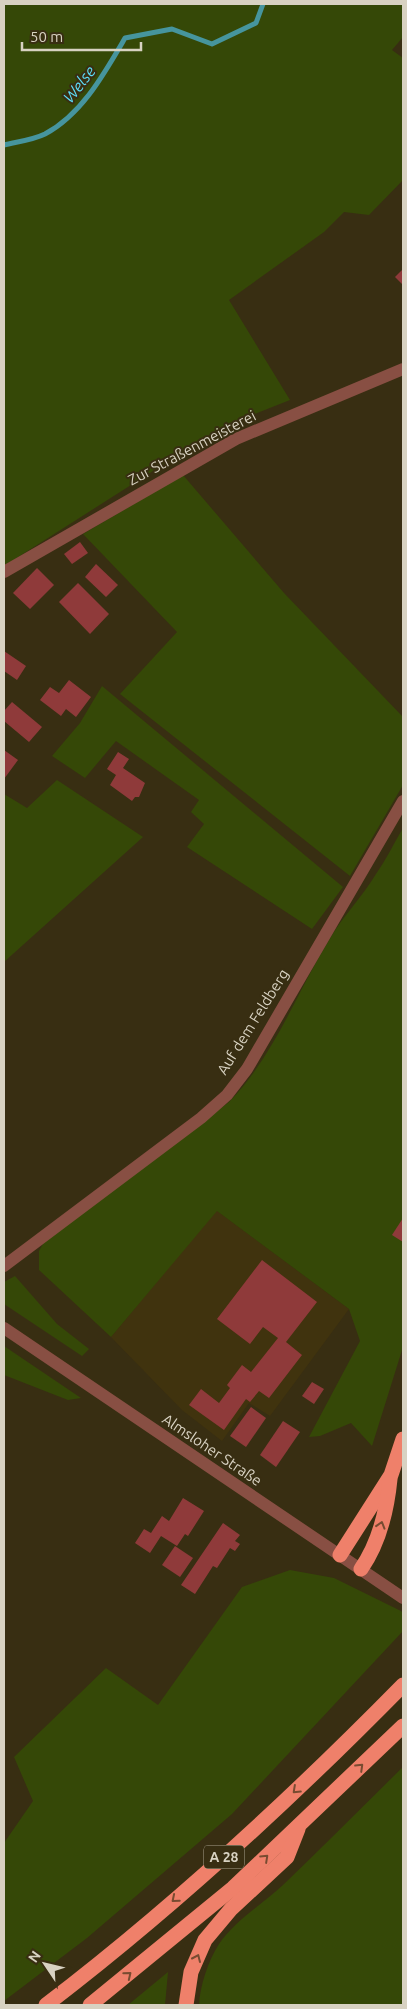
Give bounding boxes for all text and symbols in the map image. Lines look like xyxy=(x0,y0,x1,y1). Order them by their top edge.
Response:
scale bar xyxy=(22,20,141,52)
text: 50 m xyxy=(30,28,63,45)
water label: Welse xyxy=(59,62,99,106)
street label: Zur Straßenmeisterei xyxy=(125,407,259,488)
street label: Auf dem Feldberg xyxy=(213,966,292,1078)
street label: Almsloher Straße xyxy=(159,1410,265,1489)
one-way arrow xyxy=(375,1521,385,1530)
one-way arrow xyxy=(355,1764,364,1773)
one-way arrow xyxy=(293,1784,302,1793)
road number: A 28 xyxy=(204,1845,244,1868)
one-way arrow xyxy=(259,1855,268,1864)
one-way arrow xyxy=(172,1893,181,1902)
north arrow xyxy=(20,1939,70,1989)
text: N xyxy=(25,1948,44,1965)
one-way arrow xyxy=(190,1954,201,1963)
one-way arrow xyxy=(122,1971,131,1980)

